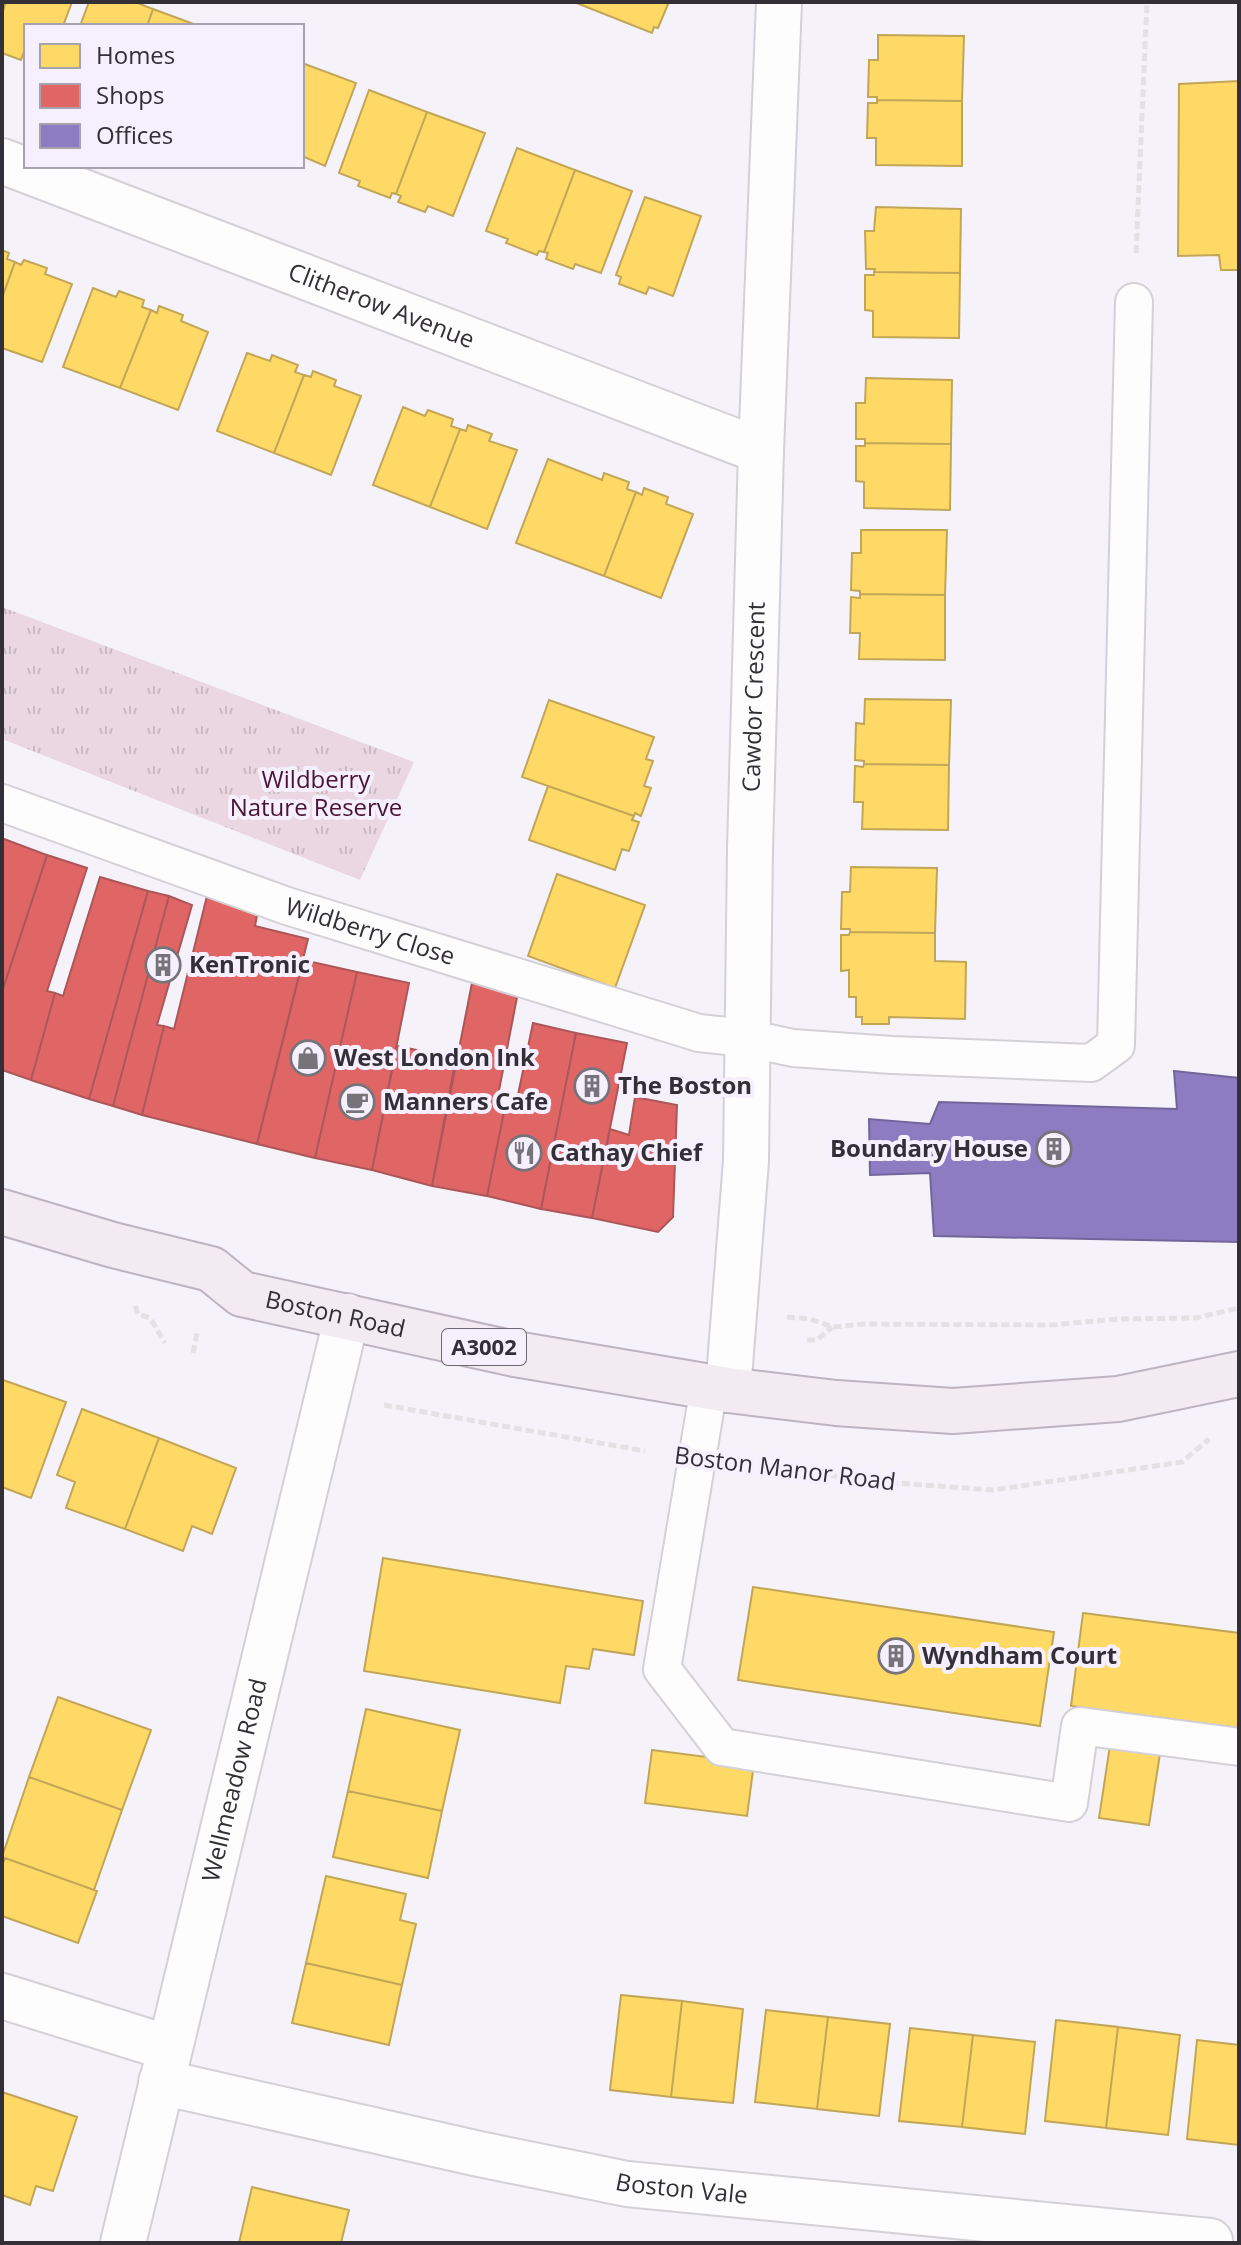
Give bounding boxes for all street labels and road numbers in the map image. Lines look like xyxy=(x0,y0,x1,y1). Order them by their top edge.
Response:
street label: Clitherow Avenue xyxy=(284,254,480,355)
street label: Cawdor Crescent xyxy=(734,601,772,792)
street label: Wildberry Close xyxy=(282,889,459,972)
street label: Boston Road xyxy=(262,1282,409,1344)
road number: A3002 xyxy=(442,1329,526,1365)
street label: Boston Manor Road xyxy=(673,1438,898,1497)
street label: Wellmeadow Road xyxy=(193,1675,274,1885)
street label: Boston Vale xyxy=(613,2164,749,2211)

